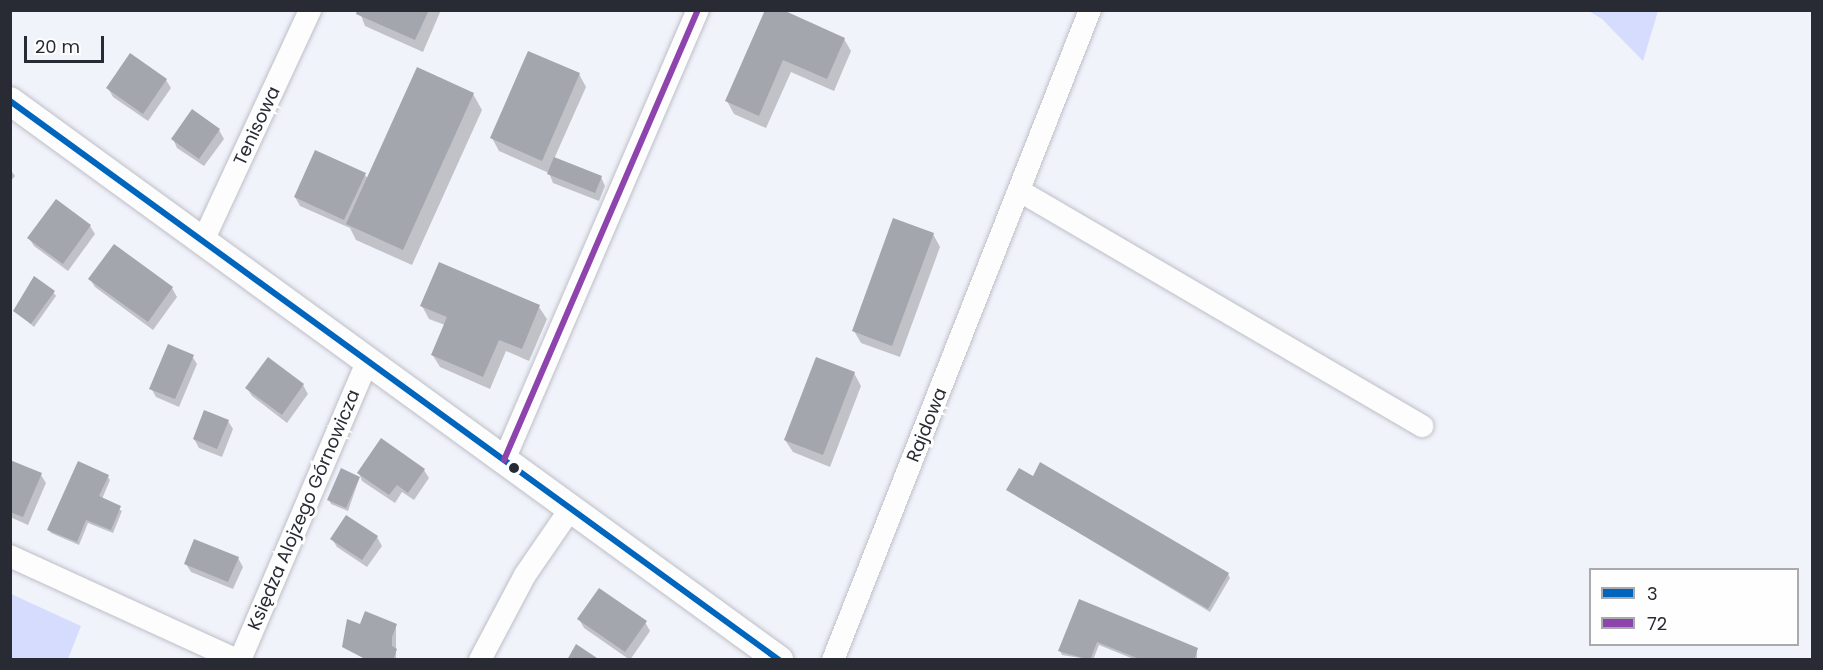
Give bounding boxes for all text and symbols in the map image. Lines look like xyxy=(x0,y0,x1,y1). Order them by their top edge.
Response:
scale bar xyxy=(27,24,106,62)
text: 20 m xyxy=(35,34,80,59)
street label: Tenisowa xyxy=(229,83,285,169)
street label: Rajdowa xyxy=(902,385,952,465)
street label: Księdza Alojzego Górnowicza xyxy=(243,386,365,634)
unlabelled marker xyxy=(508,462,520,474)
legend xyxy=(1589,568,1799,646)
text: 3 xyxy=(1647,581,1658,606)
text: 72 xyxy=(1647,611,1667,636)

